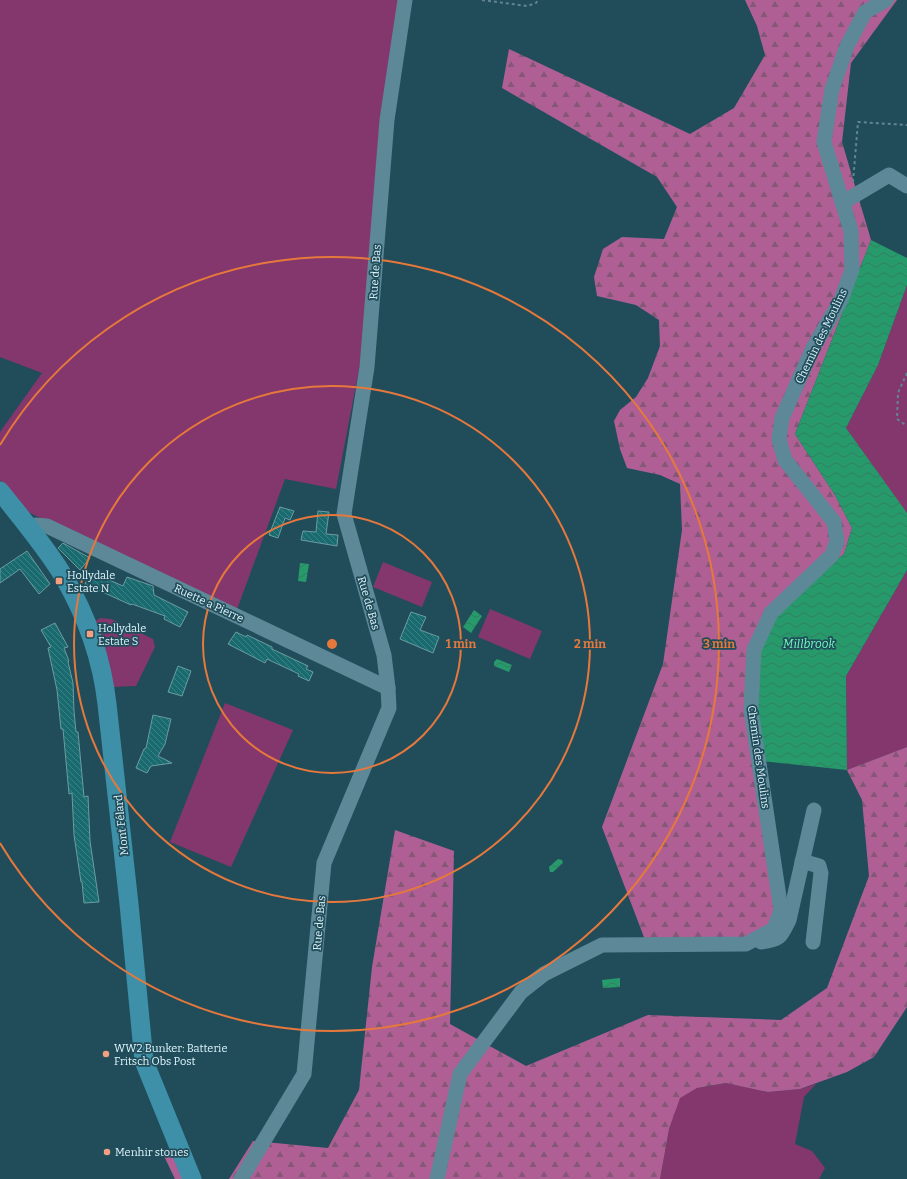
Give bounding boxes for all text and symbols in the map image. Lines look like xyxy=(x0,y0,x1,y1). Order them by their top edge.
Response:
street label: Rue de Bas xyxy=(367,244,384,300)
street label: Chemin des Moulins xyxy=(793,287,850,386)
place label: Hollydale Estate N xyxy=(67,569,115,595)
street label: Rue de Bas xyxy=(355,575,382,631)
marker: Hollydale Estate N xyxy=(54,576,64,586)
street label: Ruette a Pierre xyxy=(172,582,246,625)
place label: Hollydale Estate S xyxy=(98,622,146,648)
marker: Hollydale Estate S xyxy=(85,629,95,639)
centre of rings xyxy=(325,637,339,651)
text: 1 min xyxy=(446,637,476,651)
text: 2 min xyxy=(574,637,606,651)
text: 3 min xyxy=(703,637,735,651)
water label: Millbrook xyxy=(783,637,835,651)
street label: Chemin des Moulins xyxy=(745,705,772,809)
street label: Mont Félard xyxy=(112,793,131,856)
street label: Rue de Bas xyxy=(311,895,328,951)
place label: WW2 Bunker: Batterie Fritsch Obs Post xyxy=(114,1042,227,1068)
marker: WW2 Bunker: Batterie Fritsch Obs Post xyxy=(101,1049,111,1059)
place label: Menhir stones xyxy=(115,1146,188,1159)
marker: Menhir stones xyxy=(102,1147,112,1157)

